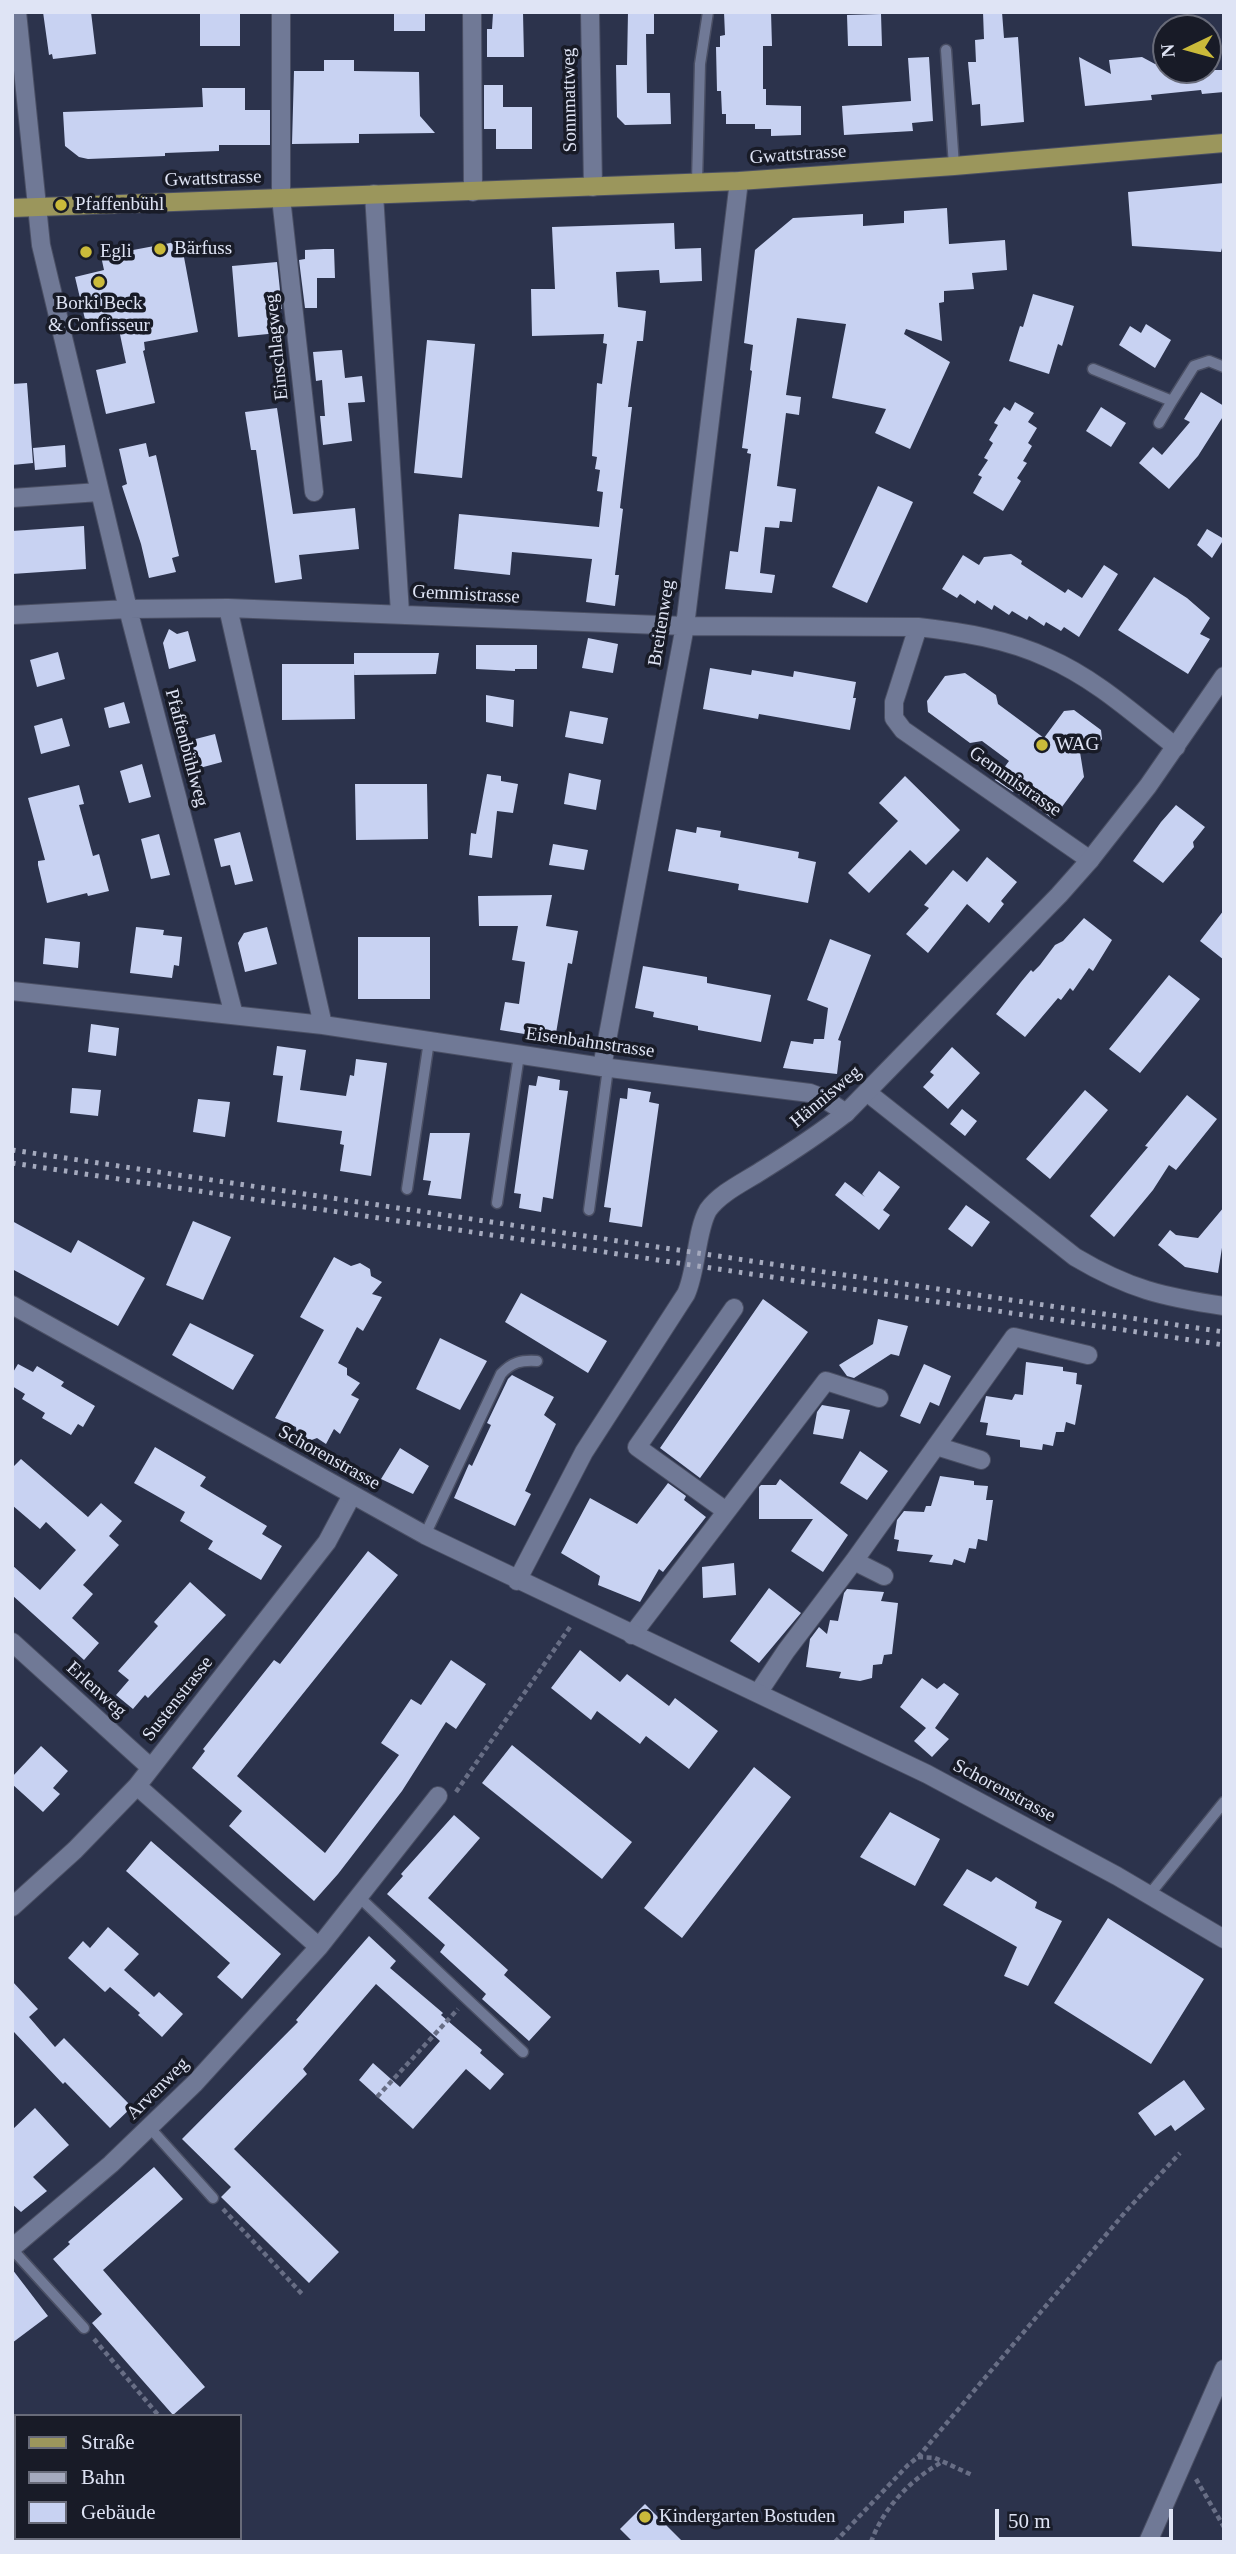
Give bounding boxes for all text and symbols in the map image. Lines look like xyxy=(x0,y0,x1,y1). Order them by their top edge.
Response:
north arrow xyxy=(1152,14,1222,84)
text: N xyxy=(1157,43,1179,58)
street label: Sonnmattweg xyxy=(558,48,582,152)
street label: Gwattstrasse xyxy=(749,140,847,170)
street label: Gwattstrasse xyxy=(164,166,262,192)
place label: Pfaffenbühl xyxy=(75,194,164,216)
marker: Pfaffenbühl xyxy=(53,197,69,213)
place label: Bärfuss xyxy=(174,238,232,260)
place label: Egli xyxy=(100,241,132,263)
marker: Bärfuss xyxy=(152,241,168,257)
marker: Egli xyxy=(78,244,94,260)
marker: Borki Beck & Confisseur xyxy=(91,274,107,290)
place label: Borki Beck & Confisseur xyxy=(48,293,150,337)
street label: Einschlagweg xyxy=(260,293,294,401)
street label: Breitenweg xyxy=(644,578,680,668)
street label: Gemmistrasse xyxy=(412,581,520,609)
street label: Pfaffenbühlweg xyxy=(159,687,213,809)
place label: WAG xyxy=(1056,734,1099,756)
marker: WAG xyxy=(1034,737,1050,753)
street label: Gemmistrasse xyxy=(964,742,1066,822)
street label: Eisenbahnstrasse xyxy=(524,1023,656,1063)
street label: Hännisweg xyxy=(786,1061,866,1133)
street label: Schorenstrasse xyxy=(274,1421,384,1495)
street label: Sustenstrasse xyxy=(138,1652,218,1746)
street label: Erlenweg xyxy=(61,1657,131,1723)
street label: Schorenstrasse xyxy=(949,1754,1059,1828)
street label: Arvenweg xyxy=(122,2053,194,2125)
legend xyxy=(14,2414,242,2540)
text: Straße xyxy=(81,2430,135,2454)
text: Bahn xyxy=(81,2465,125,2489)
scale bar xyxy=(998,2494,1176,2538)
text: Gebäude xyxy=(81,2500,156,2524)
place label: Kindergarten Bostuden xyxy=(659,2506,835,2528)
marker: Kindergarten Bostuden xyxy=(637,2509,653,2525)
text: 50 m xyxy=(1008,2509,1051,2533)

